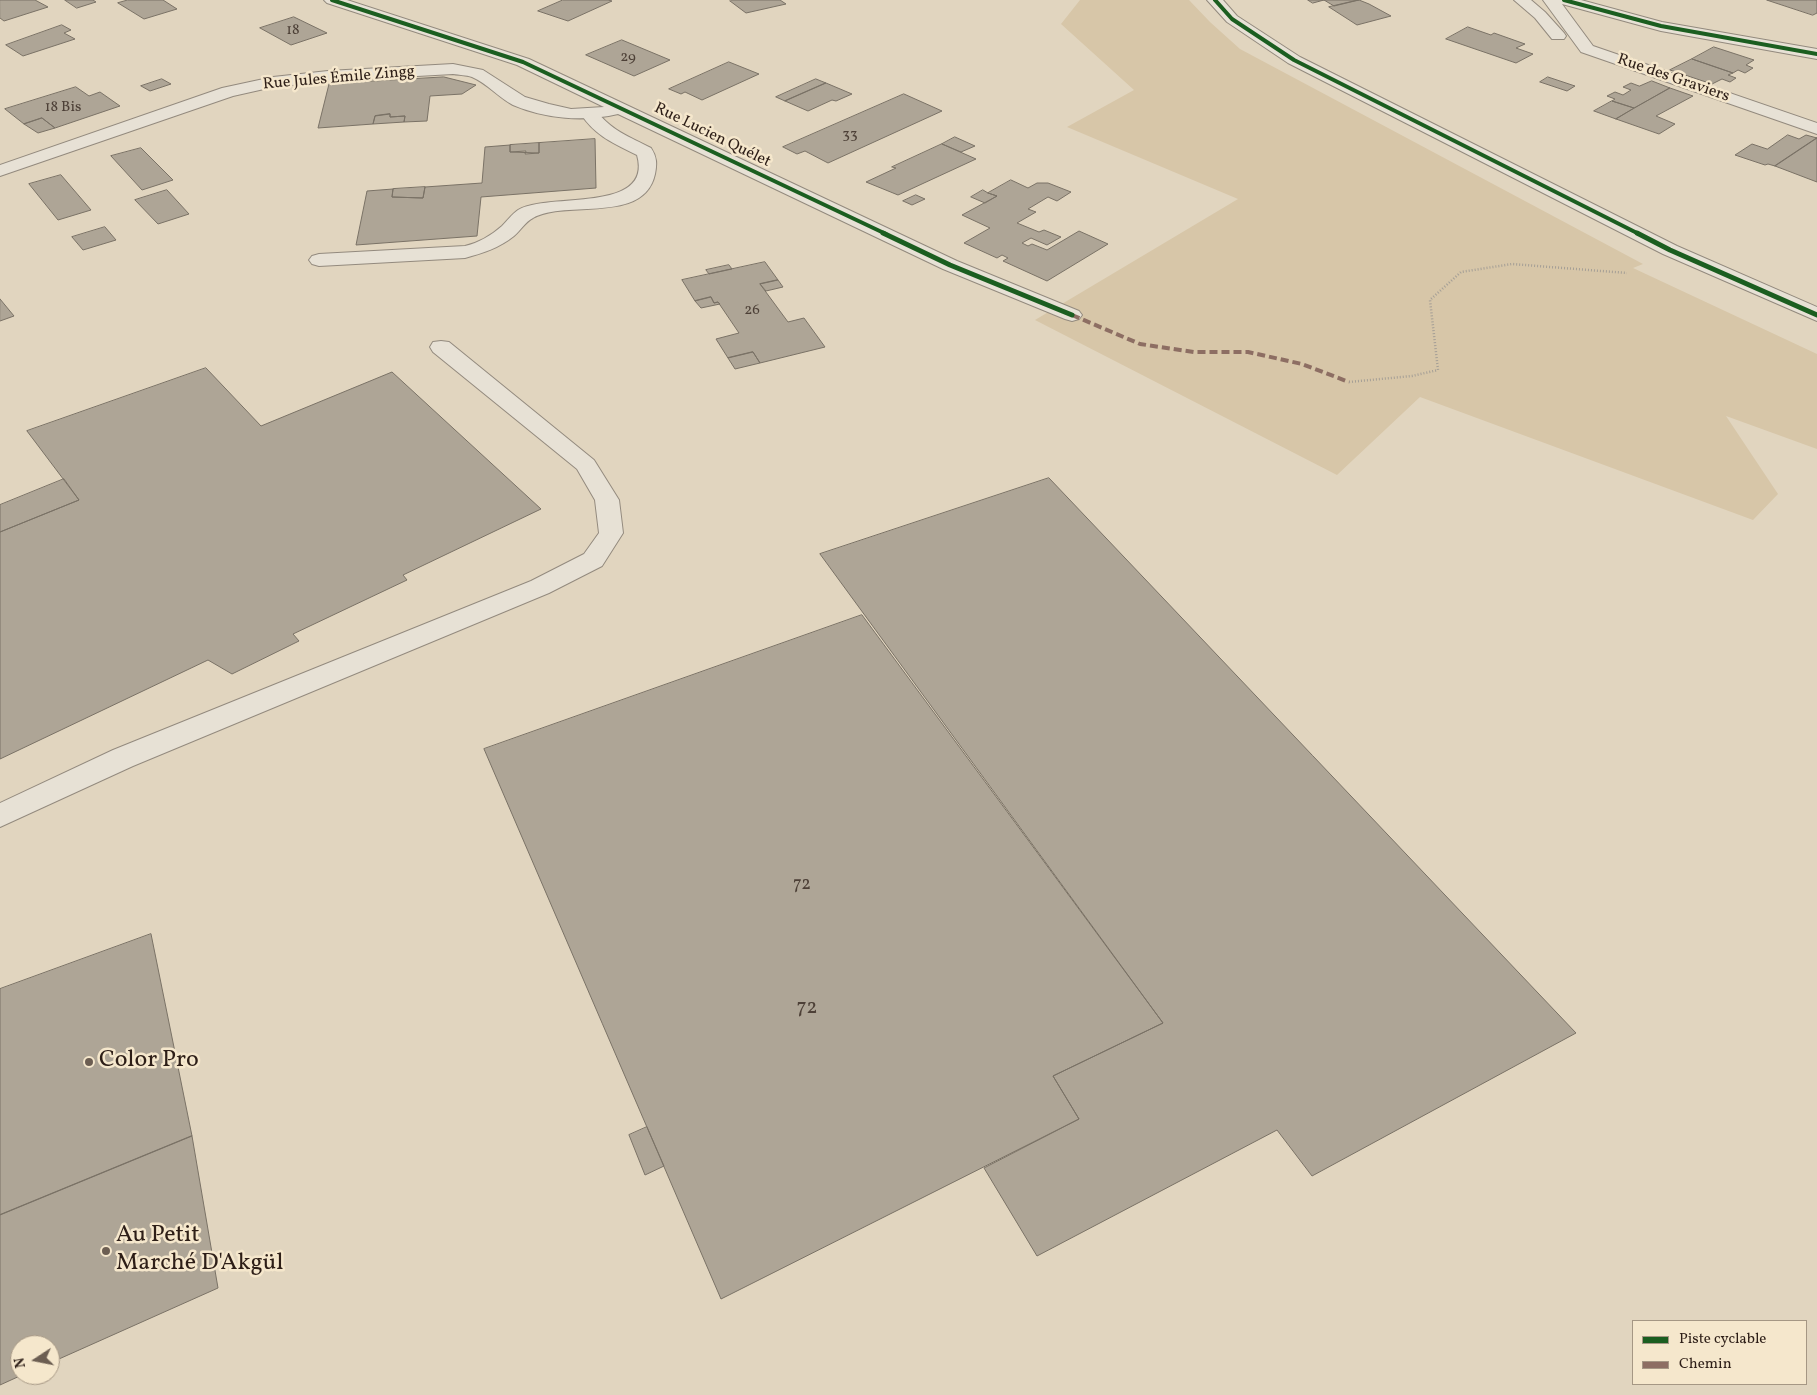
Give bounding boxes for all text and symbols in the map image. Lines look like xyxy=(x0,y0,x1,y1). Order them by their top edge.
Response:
house number: 18 xyxy=(286,22,300,40)
house number: 29 xyxy=(620,49,636,67)
street label: Rue des Graviers xyxy=(1614,51,1732,107)
street label: Rue Jules Émile Zingg xyxy=(262,63,416,95)
house number: 18 Bis xyxy=(45,99,81,117)
street label: Rue Lucien Quélet xyxy=(651,99,773,173)
house number: 33 xyxy=(842,126,858,144)
house number: 26 xyxy=(744,302,760,320)
house number: 72 xyxy=(793,875,811,897)
house number: 72 xyxy=(796,996,818,1022)
place label: Color Pro xyxy=(99,1048,199,1076)
marker: Color Pro xyxy=(83,1056,95,1068)
place label: Au Petit Marché D'Akgül xyxy=(116,1223,284,1279)
marker: Au Petit Marché D'Akgül xyxy=(100,1245,112,1257)
legend xyxy=(1632,1320,1807,1385)
text: Piste cyclable xyxy=(1679,1329,1766,1350)
north arrow xyxy=(10,1335,60,1385)
text: Chemin xyxy=(1679,1354,1732,1375)
text: N xyxy=(10,1356,31,1370)

